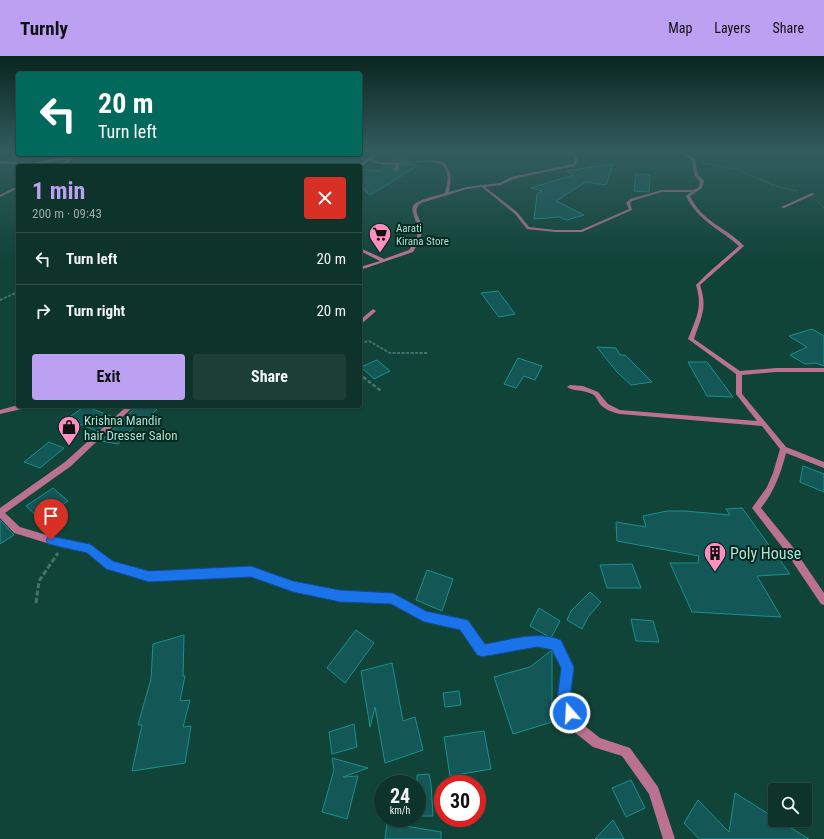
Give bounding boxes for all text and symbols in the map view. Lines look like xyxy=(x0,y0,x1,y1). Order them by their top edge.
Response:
text: Turnly xyxy=(20,17,68,40)
text: Map xyxy=(668,20,692,36)
text: Layers xyxy=(714,20,751,36)
text: Share xyxy=(773,20,804,36)
text: 20 m xyxy=(98,87,154,120)
icon: left xyxy=(32,88,84,140)
text: Turn left xyxy=(98,121,157,142)
text: 1 min xyxy=(32,177,85,205)
button: close xyxy=(304,177,346,219)
text: 200 m · 09:43 xyxy=(32,206,102,221)
supermarket icon: Aarati Kirana Store xyxy=(367,221,393,254)
place label: Aarati Kirana Store xyxy=(396,222,449,248)
icon: left xyxy=(32,248,54,270)
text: Turn left xyxy=(66,250,117,268)
text: 20 m xyxy=(316,250,346,268)
icon: right xyxy=(32,300,54,322)
text: Turn right xyxy=(66,302,125,320)
text: 20 m xyxy=(316,302,346,320)
button: Exit xyxy=(32,354,185,400)
button: Share xyxy=(193,354,346,400)
place label: Krishna Mandir hair Dresser Salon xyxy=(84,413,177,443)
shop icon: Krishna Mandir hair Dresser Salon xyxy=(56,414,82,447)
pin xyxy=(34,499,68,540)
icon: arrive xyxy=(40,505,62,527)
building icon: Poly House xyxy=(702,540,728,573)
place label: Poly House xyxy=(730,544,801,563)
position arrow xyxy=(549,692,591,734)
speed limit sign: 30 xyxy=(434,775,486,827)
map controls xyxy=(768,783,812,827)
button: search xyxy=(768,783,812,827)
text: 24 xyxy=(390,784,410,808)
text: km/h xyxy=(390,805,410,816)

